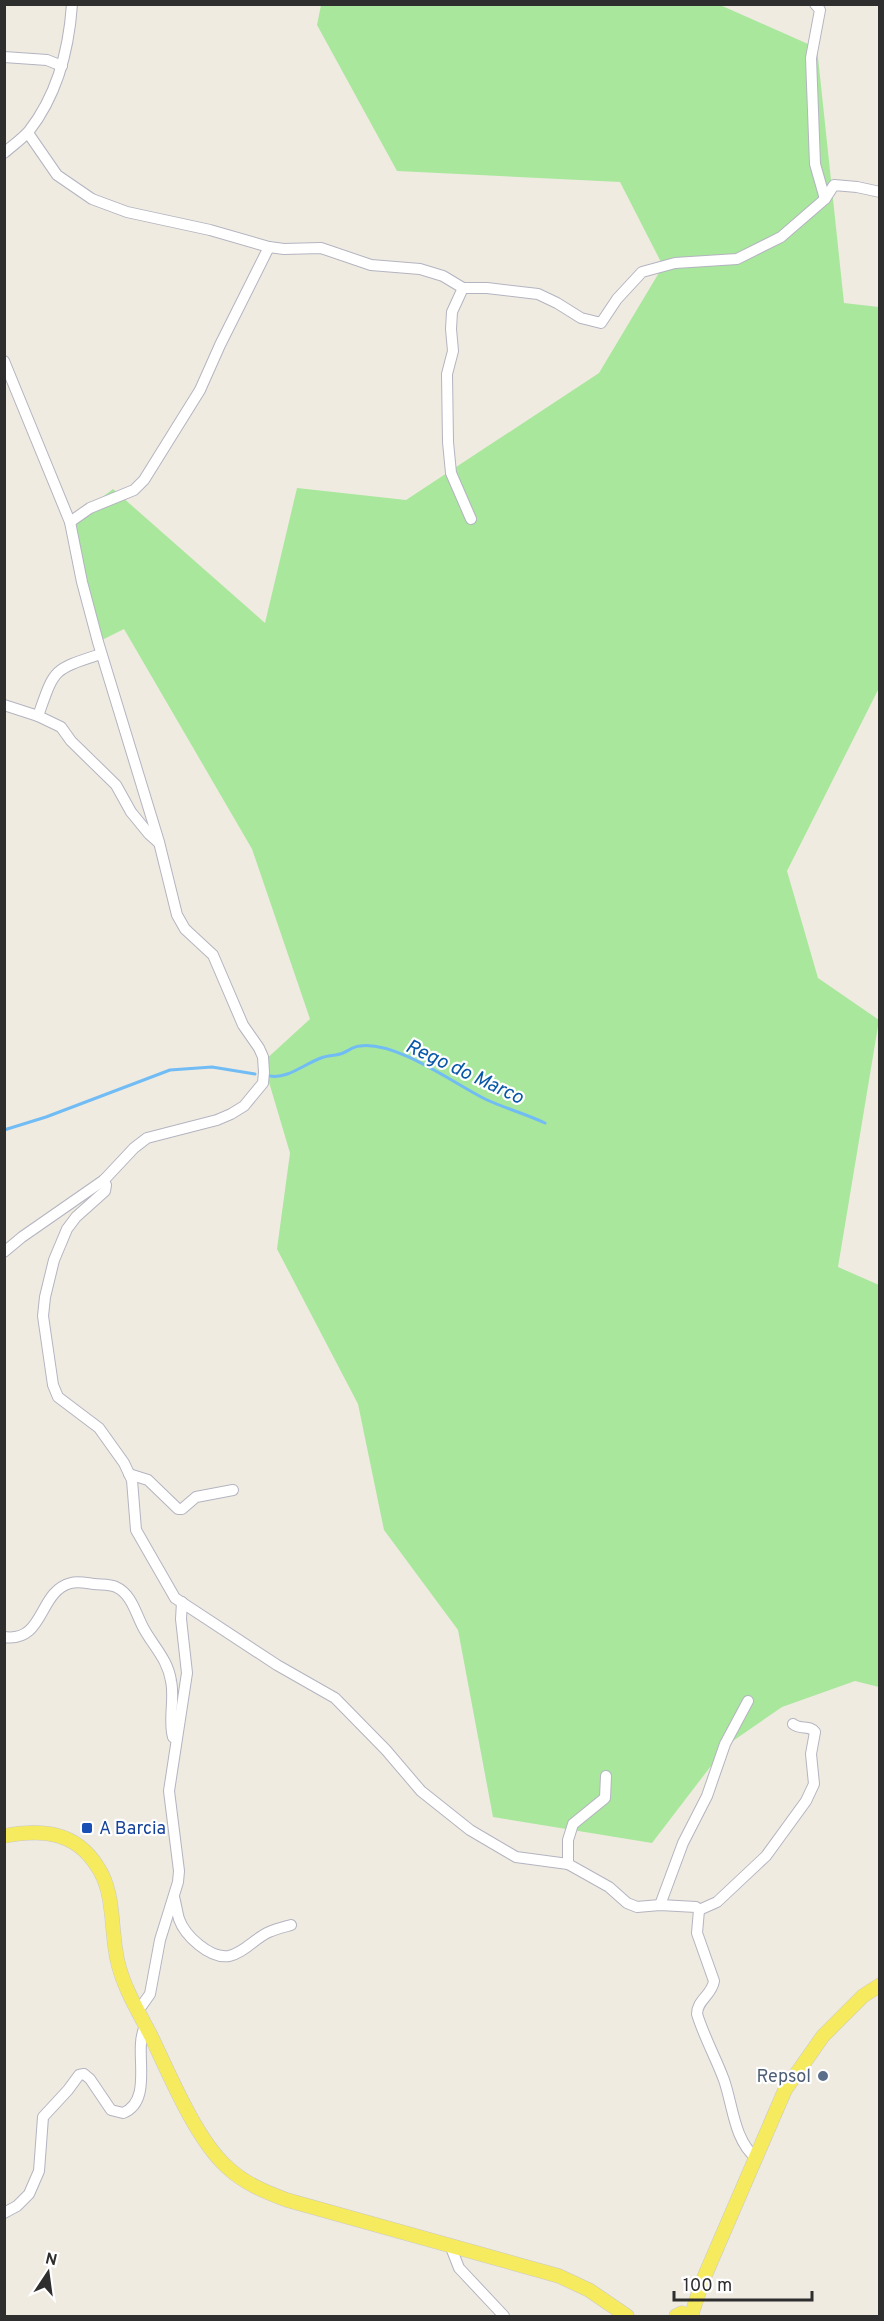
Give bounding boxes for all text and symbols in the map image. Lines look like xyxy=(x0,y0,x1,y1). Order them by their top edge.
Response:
water label: Rego do Marco xyxy=(401,1034,528,1112)
place label: A Barcia xyxy=(99,1818,166,1841)
marker: A Barcia xyxy=(80,1821,94,1835)
place label: Repsol xyxy=(757,2066,811,2089)
marker: Repsol xyxy=(816,2069,830,2083)
north arrow xyxy=(18,2243,78,2303)
text: N xyxy=(43,2249,59,2271)
scale bar xyxy=(674,2264,812,2302)
text: 100 m xyxy=(683,2275,732,2298)

